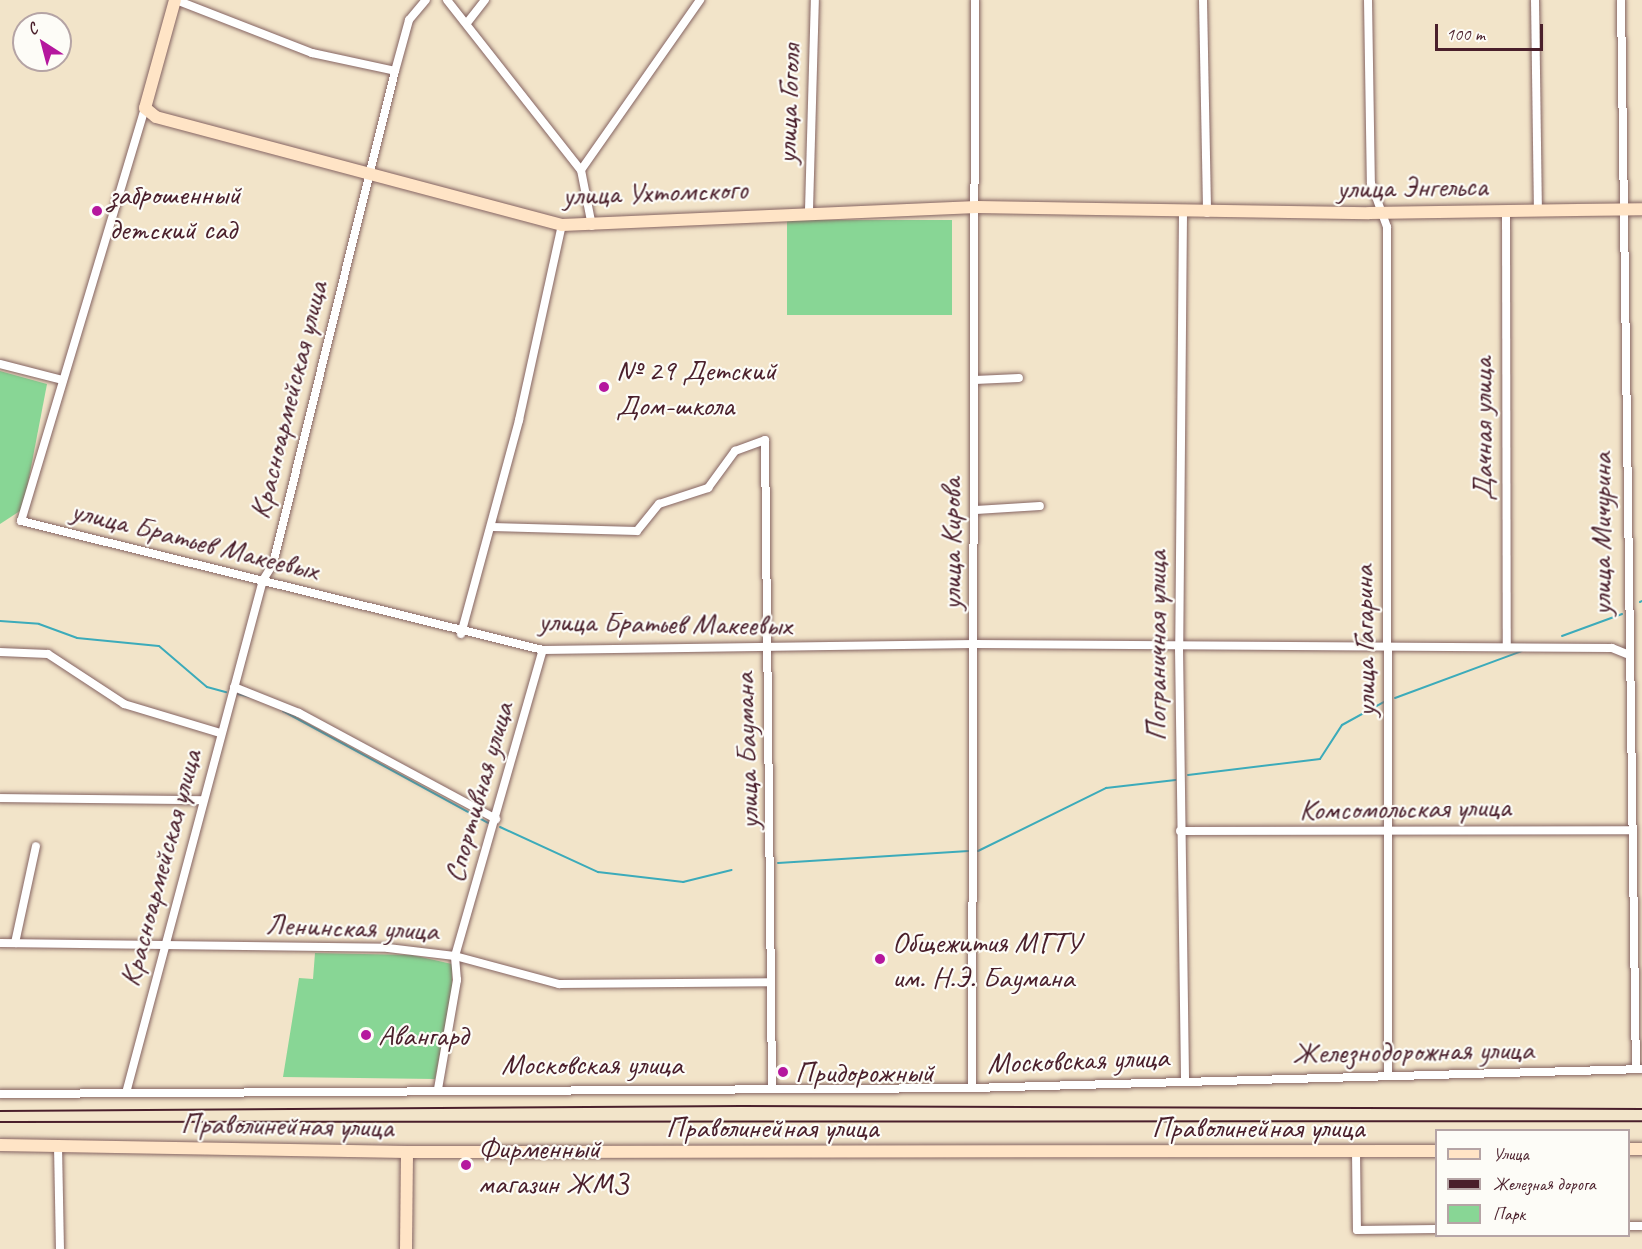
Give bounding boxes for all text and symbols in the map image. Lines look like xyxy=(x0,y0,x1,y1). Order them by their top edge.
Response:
north arrow xyxy=(12,12,72,72)
scale bar xyxy=(1438,12,1546,50)
text: С xyxy=(24,19,42,39)
text: 100 m xyxy=(1446,23,1485,45)
street label: улица Гоголя xyxy=(768,44,808,164)
street label: улица Энгельса xyxy=(1336,168,1488,206)
street label: улица Ухтомского xyxy=(562,171,748,213)
place label: заброшенный детский сад xyxy=(109,176,241,246)
marker: заброшенный детский сад xyxy=(90,204,104,218)
street label: Красноармейская улица xyxy=(241,277,335,523)
place label: № 29 Детский Дом-школа xyxy=(616,352,776,422)
street label: Дачная улица xyxy=(1464,357,1500,501)
marker: № 29 Детский Дом-школа xyxy=(597,380,611,394)
street label: улица Мичурина xyxy=(1583,452,1619,616)
street label: улица Кирова xyxy=(933,478,969,610)
street label: улица Братьев Макеевых xyxy=(65,491,325,589)
street label: Пограничная улица xyxy=(1138,550,1174,742)
street label: улица Гагарина xyxy=(1345,564,1383,718)
street label: улица Братьев Макеевых xyxy=(536,603,794,643)
street label: улица Баумана xyxy=(725,672,767,830)
street label: Спортивная улица xyxy=(435,697,521,887)
street label: Красноармейская улица xyxy=(111,745,209,991)
street label: Комсомольская улица xyxy=(1297,788,1513,828)
street label: Ленинская улица xyxy=(264,906,440,948)
place label: Общежития МГТУ им. Н.Э. Баумана xyxy=(892,924,1081,994)
marker: Общежития МГТУ им. Н.Э. Баумана xyxy=(873,952,887,966)
place label: Авангард xyxy=(378,1017,468,1053)
marker: Авангард xyxy=(359,1028,373,1042)
street label: Железнодорожная улица xyxy=(1291,1031,1535,1071)
street label: Московская улица xyxy=(986,1039,1170,1081)
street label: Московская улица xyxy=(500,1046,684,1082)
place label: Придорожный xyxy=(795,1054,934,1090)
marker: Придорожный xyxy=(776,1065,790,1079)
street label: Праволинейная улица xyxy=(179,1105,395,1145)
street label: Праволинейная улица xyxy=(664,1109,880,1145)
street label: Праволинейная улица xyxy=(1150,1109,1366,1145)
legend xyxy=(1435,1129,1630,1237)
place label: Фирменный магазин ЖМЗ xyxy=(478,1130,628,1200)
text: Улица xyxy=(1493,1143,1529,1165)
marker: Фирменный магазин ЖМЗ xyxy=(459,1158,473,1172)
text: Железная дорога xyxy=(1493,1173,1596,1195)
text: Парк xyxy=(1493,1203,1525,1225)

